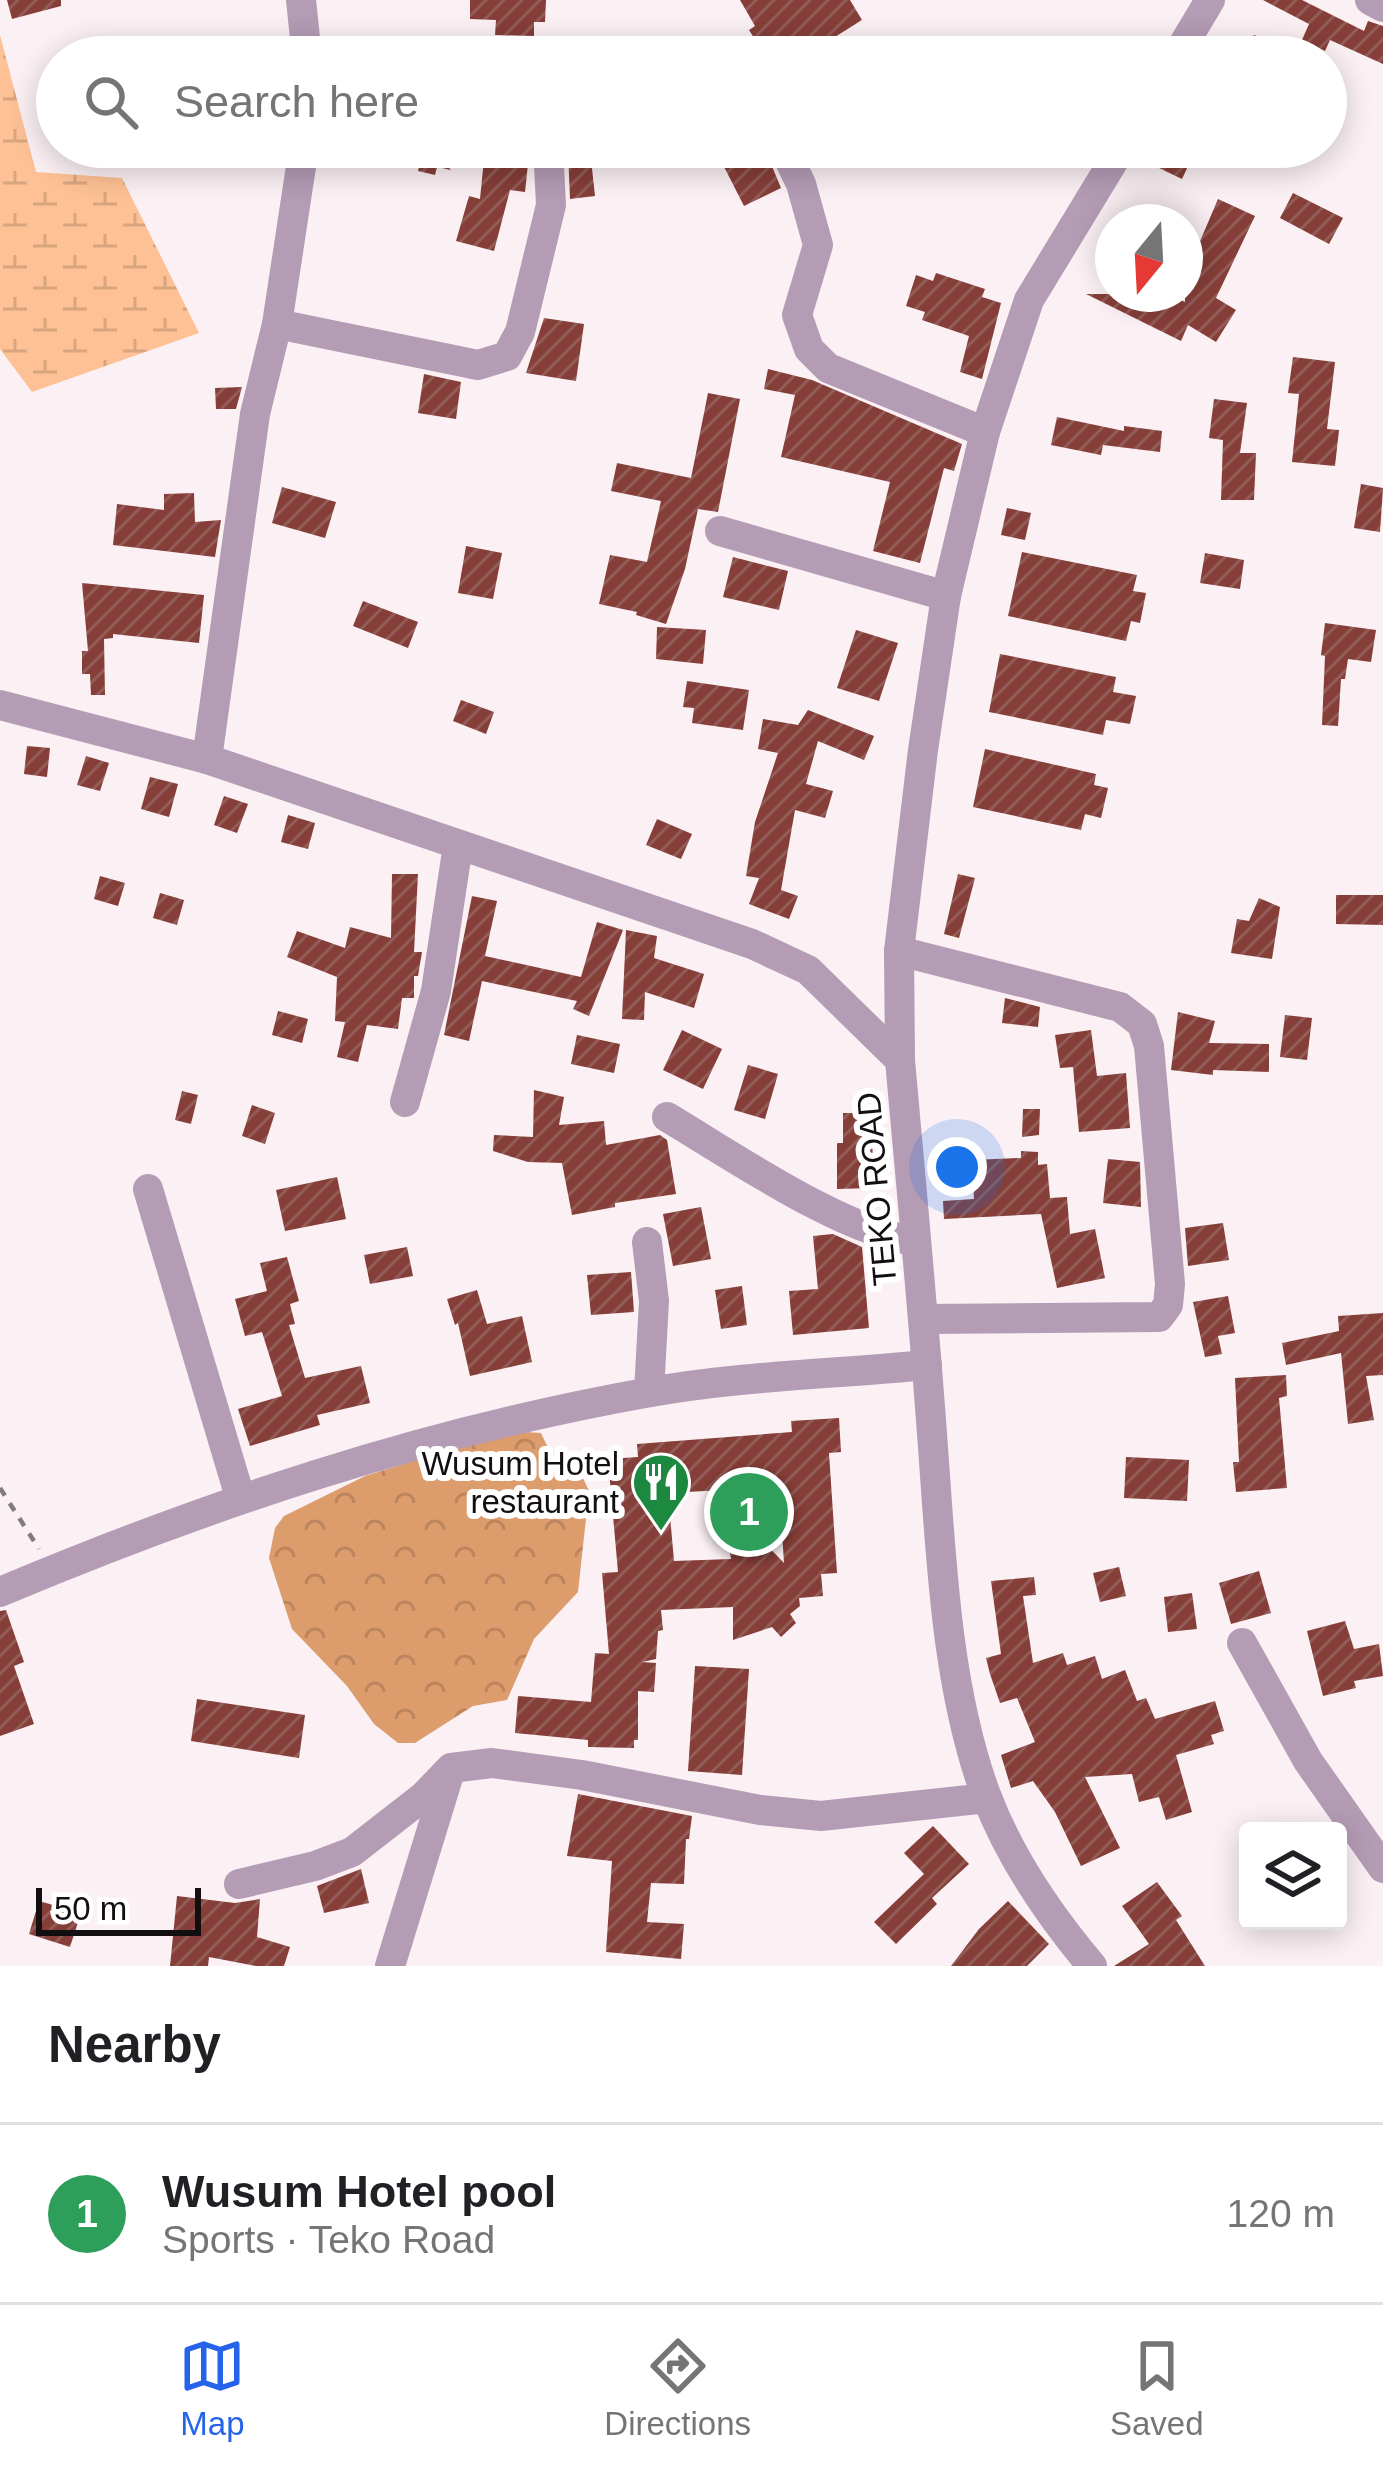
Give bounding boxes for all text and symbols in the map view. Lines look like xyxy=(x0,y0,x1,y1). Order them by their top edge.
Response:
search box xyxy=(36,36,1347,168)
icon: search xyxy=(78,69,144,135)
text: Search here xyxy=(174,76,419,127)
north arrow xyxy=(1095,204,1203,312)
street label: TEKO ROAD xyxy=(850,1091,903,1287)
your location xyxy=(927,1137,987,1197)
place label: Wusum Hotel restaurant xyxy=(422,1445,619,1520)
restaurant icon: Wusum Hotel restaurant xyxy=(630,1451,692,1533)
pin: 1 xyxy=(710,1467,788,1557)
map controls xyxy=(1239,1822,1347,1930)
button: layers xyxy=(1239,1822,1347,1930)
scale bar xyxy=(36,1882,201,1935)
text: 50 m xyxy=(54,1890,127,1927)
text: Nearby xyxy=(48,2016,221,2073)
text: Wusum Hotel pool xyxy=(162,2166,556,2217)
text: 1 xyxy=(76,2192,98,2235)
text: 120 m xyxy=(1227,2192,1335,2235)
text: Sports · Teko Road xyxy=(162,2218,495,2261)
tab: Map xyxy=(179,2333,245,2443)
tab: Directions xyxy=(604,2333,751,2443)
tab: Saved xyxy=(1110,2333,1204,2443)

